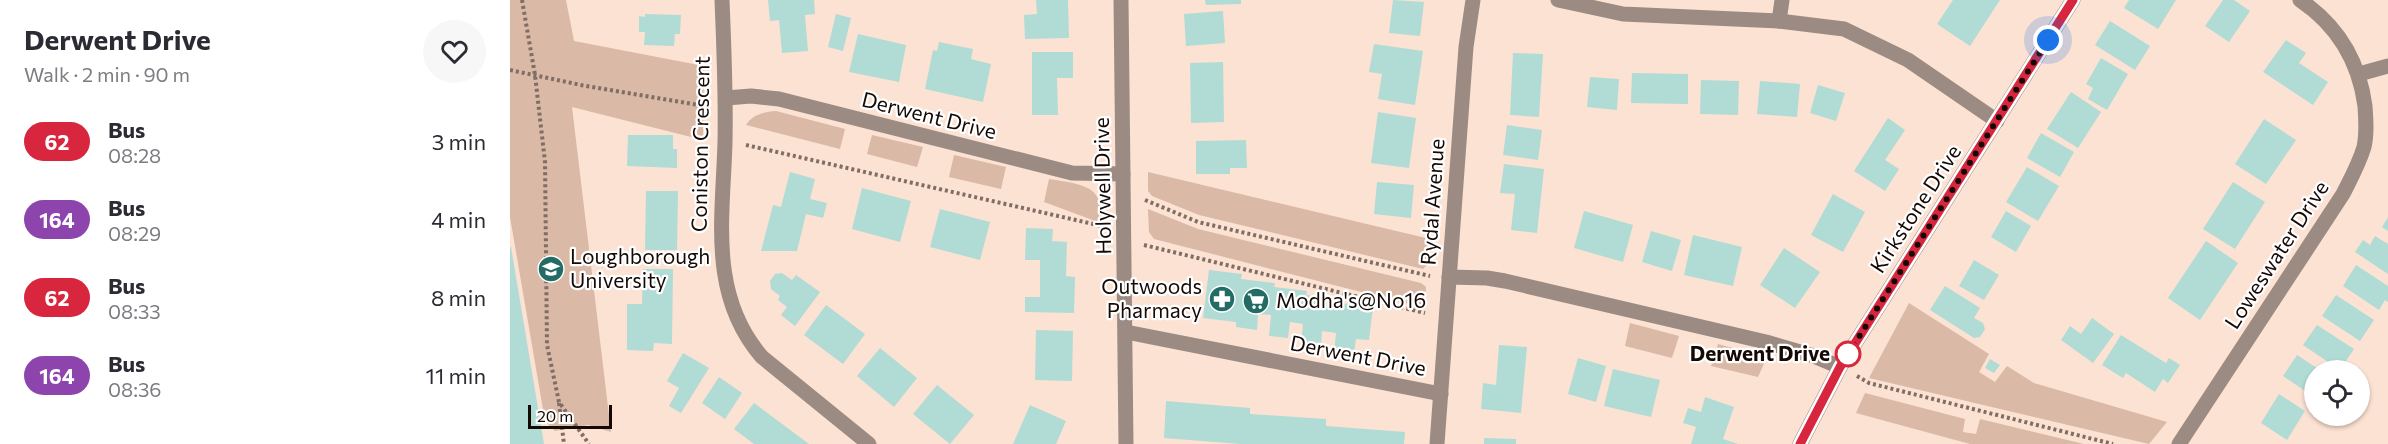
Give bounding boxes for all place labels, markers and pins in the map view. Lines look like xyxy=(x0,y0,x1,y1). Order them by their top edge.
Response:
place label: Loughborough University xyxy=(570,243,710,292)
school or university icon: Loughborough University xyxy=(536,254,566,284)
place label: Outwoods Pharmacy xyxy=(1101,273,1202,322)
pharmacy icon: Outwoods Pharmacy xyxy=(1207,284,1237,314)
supermarket icon: Modha's@No16 xyxy=(1241,286,1271,316)
place label: Modha's@No16 xyxy=(1276,287,1426,312)
place label: Derwent Drive xyxy=(1690,340,1830,365)
marker: Derwent Drive xyxy=(1835,341,1861,367)

